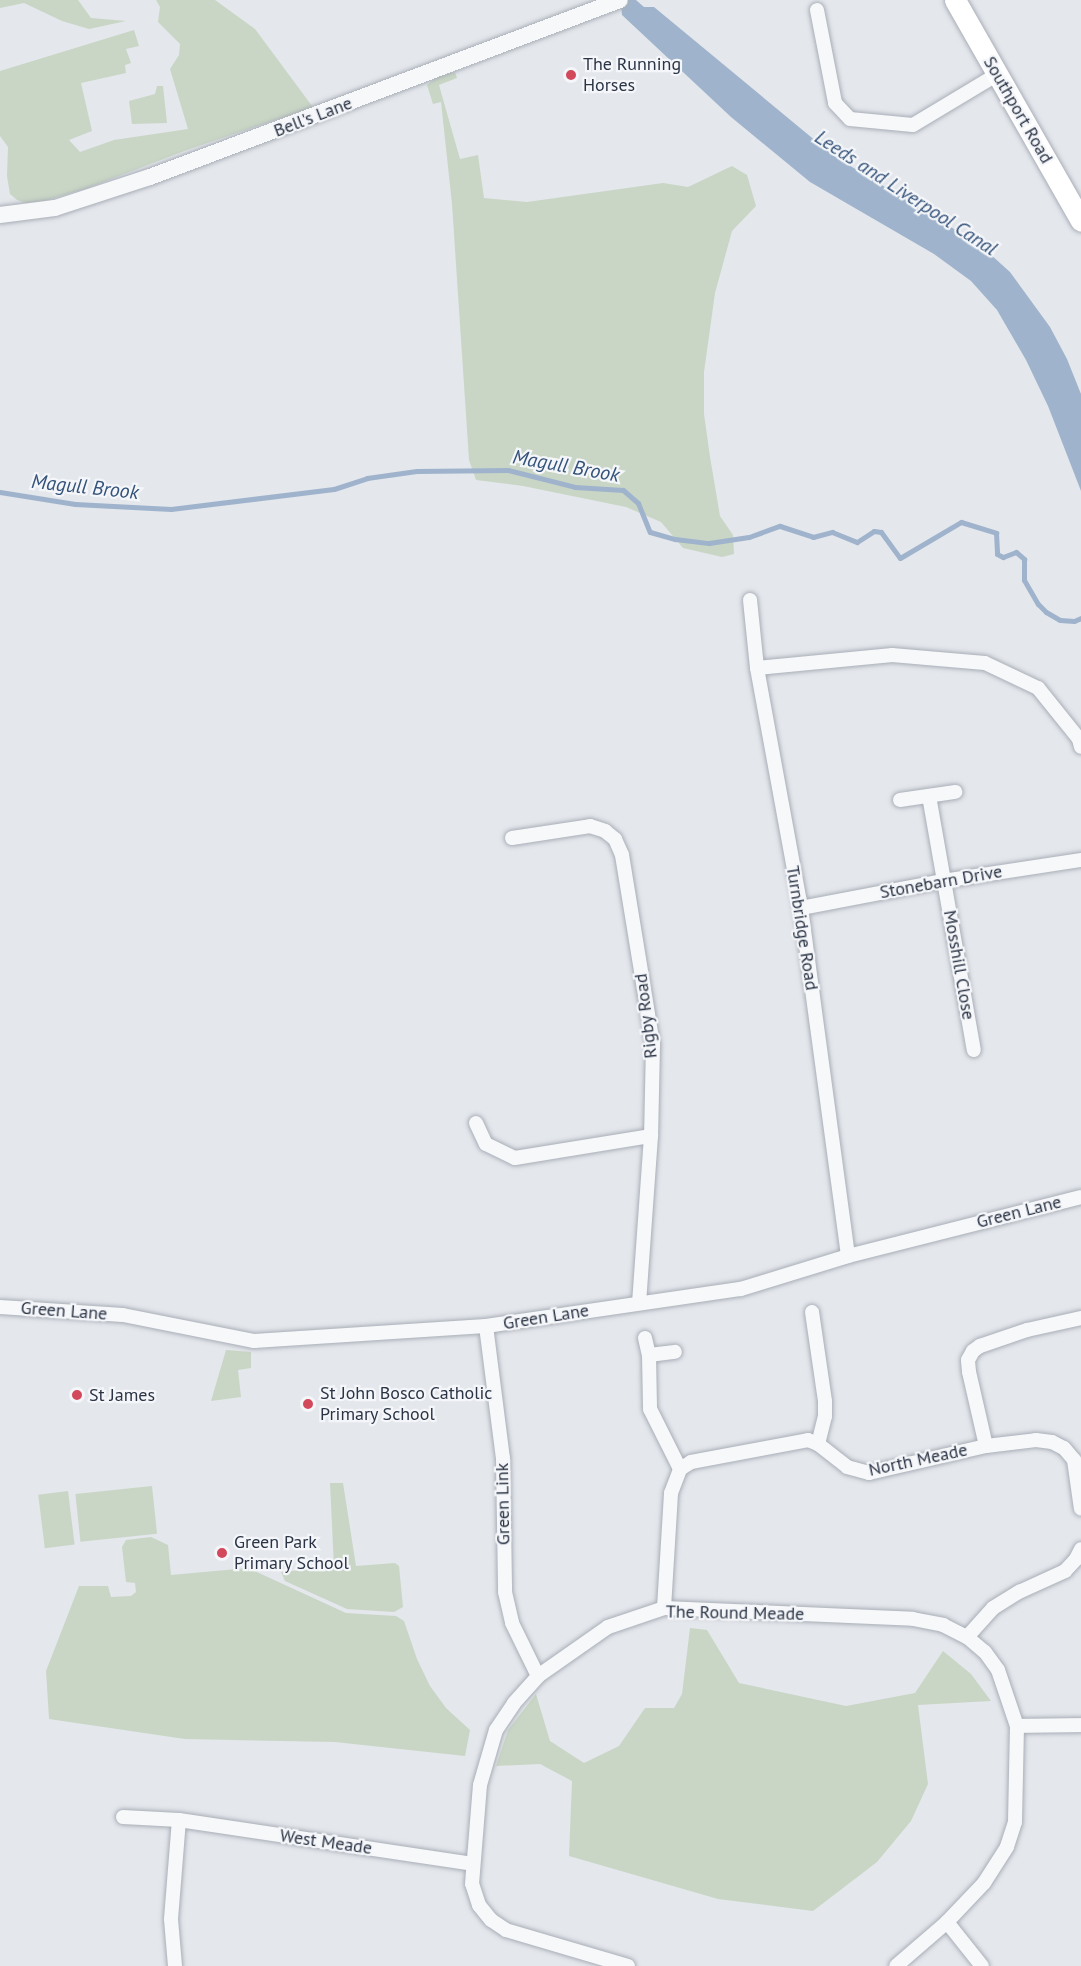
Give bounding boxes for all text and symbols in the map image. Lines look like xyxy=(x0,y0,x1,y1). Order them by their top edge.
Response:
street label: Southport Road xyxy=(979,53,1057,167)
place label: The Running Horses xyxy=(583,54,681,97)
marker: The Running Horses xyxy=(564,68,578,82)
street label: Bell's Lane xyxy=(271,92,355,142)
water label: Leeds and Liverpool Canal xyxy=(810,125,1002,261)
water label: Magull Brook xyxy=(511,445,621,487)
water label: Magull Brook xyxy=(30,469,140,505)
street label: Stonebarn Drive xyxy=(878,861,1004,903)
street label: Turnbridge Road xyxy=(781,864,823,992)
street label: Mosshill Close xyxy=(939,909,979,1021)
street label: Rigby Road xyxy=(630,972,662,1060)
street label: Green Lane xyxy=(974,1191,1064,1233)
street label: Green Lane xyxy=(20,1297,108,1325)
street label: Green Lane xyxy=(501,1300,591,1334)
place label: St John Bosco Catholic Primary School xyxy=(320,1383,492,1426)
place label: St James xyxy=(89,1384,155,1406)
marker: St James xyxy=(70,1388,84,1402)
marker: St John Bosco Catholic Primary School xyxy=(301,1397,315,1411)
street label: North Meade xyxy=(867,1439,969,1481)
street label: Green Link xyxy=(491,1463,515,1545)
place label: Green Park Primary School xyxy=(234,1532,349,1574)
marker: Green Park Primary School xyxy=(215,1546,229,1560)
street label: The Round Meade xyxy=(666,1601,804,1625)
street label: West Meade xyxy=(278,1825,374,1859)

